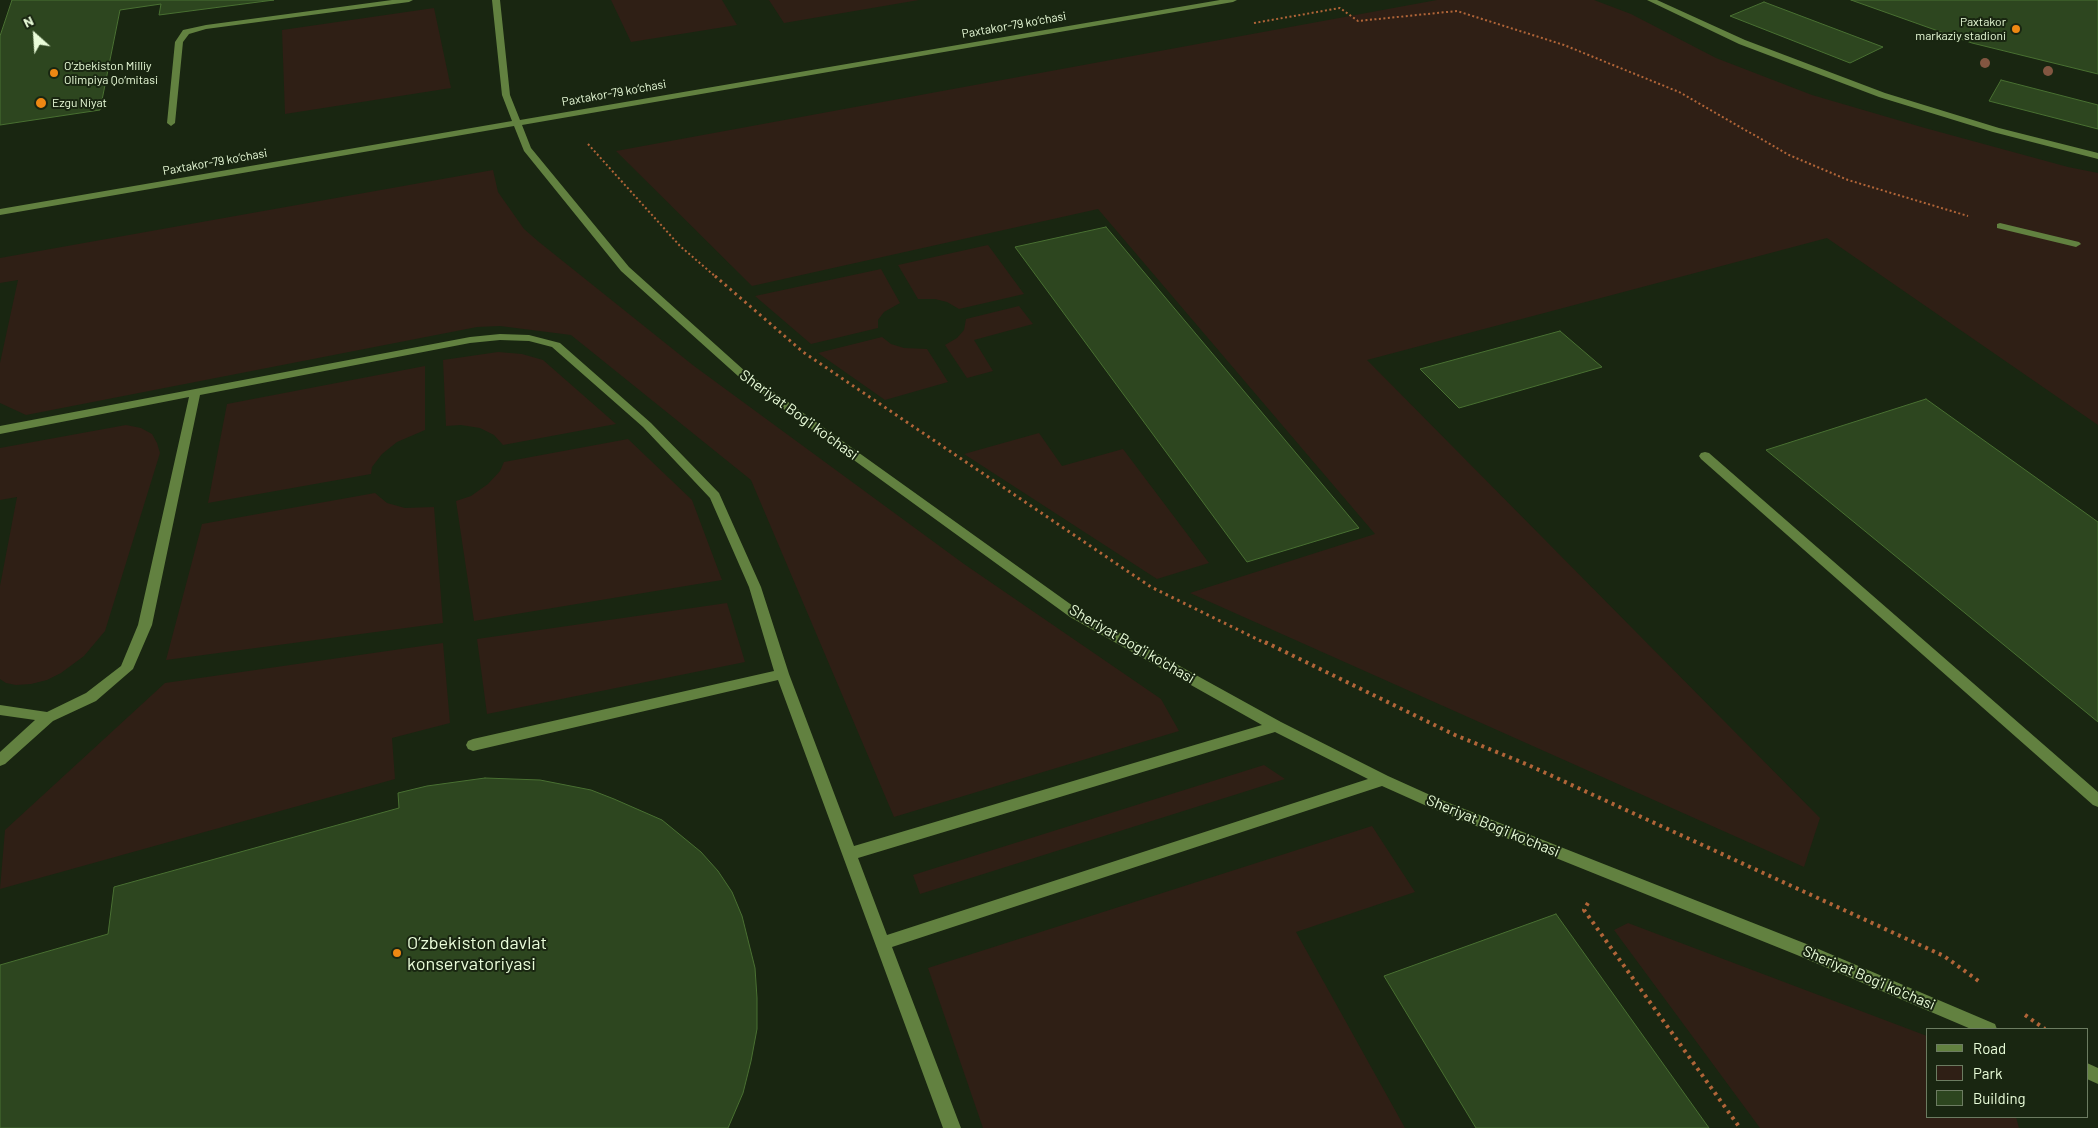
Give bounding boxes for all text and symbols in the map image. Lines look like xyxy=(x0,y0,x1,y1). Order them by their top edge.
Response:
street label: Paxtakor-79 ko‘chasi xyxy=(961,9,1067,41)
north arrow xyxy=(10,10,60,60)
text: N xyxy=(20,11,36,31)
place label: Paxtakor markaziy stadioni xyxy=(1915,15,2006,43)
marker: Paxtakor markaziy stadioni xyxy=(2010,23,2022,35)
place label: O‘zbekiston Milliy Olimpiya Qo‘mitasi xyxy=(64,59,158,87)
marker: O‘zbekiston Milliy Olimpiya Qo‘mitasi xyxy=(48,67,60,79)
street label: Paxtakor-79 ko‘chasi xyxy=(561,77,667,109)
marker: Ezgu Niyat xyxy=(34,96,48,110)
place label: Ezgu Niyat xyxy=(52,96,107,110)
street label: Paxtakor-79 ko‘chasi xyxy=(162,146,268,178)
street label: Sheriyat Bog'i ko'chasi xyxy=(736,366,862,464)
street label: Sheriyat Bog'i ko'chasi xyxy=(1066,601,1198,687)
street label: Sheriyat Bog'i ko'chasi xyxy=(1424,791,1562,861)
place label: O’zbekiston davlat konservatoriyasi xyxy=(407,932,547,974)
street label: Sheriyat Bog'i ko'chasi xyxy=(1800,942,1938,1014)
marker: O’zbekiston davlat konservatoriyasi xyxy=(391,947,403,959)
legend xyxy=(1926,1028,2088,1118)
text: Road xyxy=(1973,1039,2006,1057)
text: Park xyxy=(1973,1064,2002,1082)
text: Building xyxy=(1973,1089,2026,1107)

